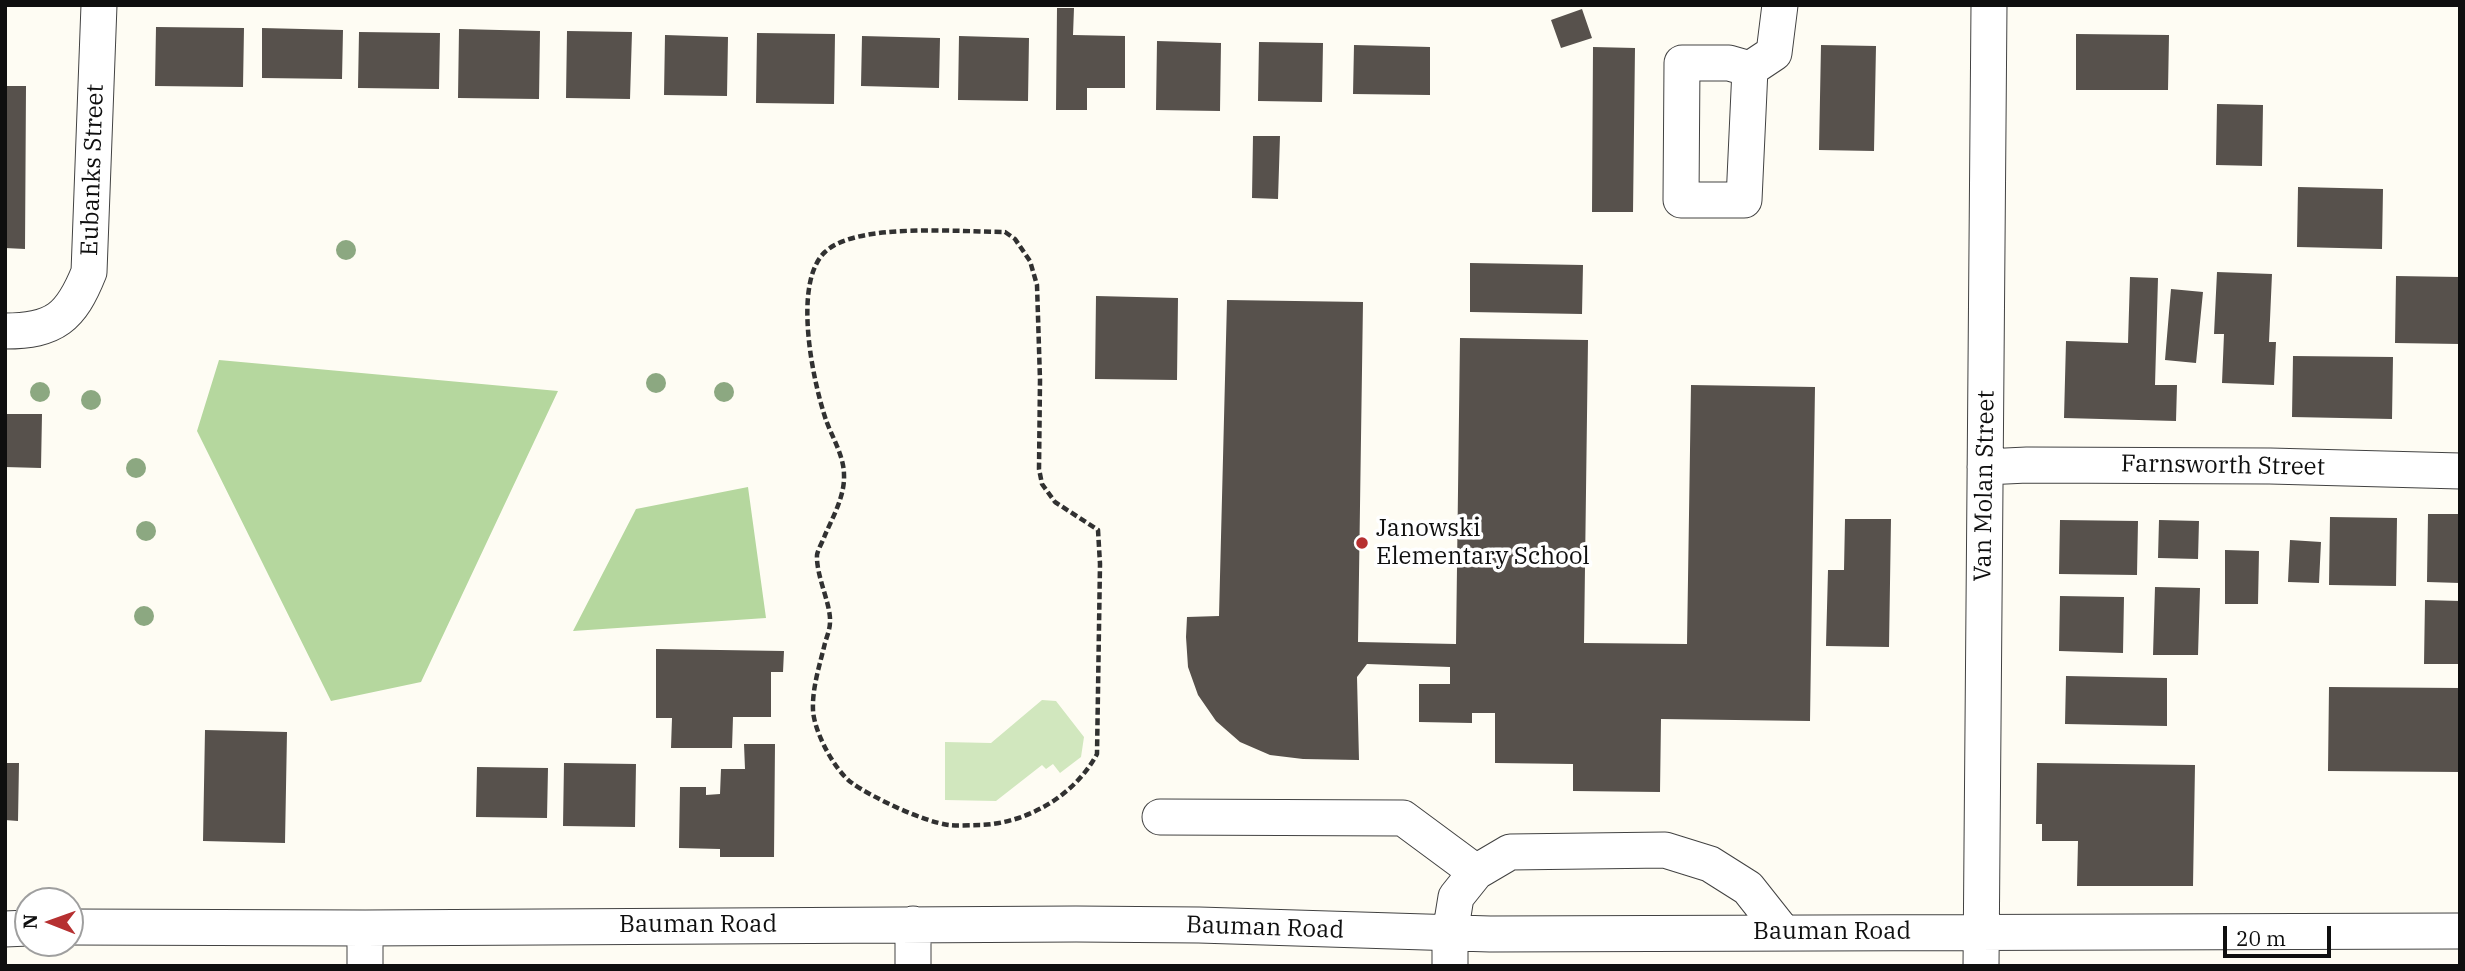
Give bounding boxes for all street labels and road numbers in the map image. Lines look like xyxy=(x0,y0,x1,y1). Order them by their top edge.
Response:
street label: Eubanks Street xyxy=(76,84,110,256)
street label: Van Molan Street xyxy=(1969,390,2001,582)
street label: Farnsworth Street xyxy=(2121,450,2325,482)
street label: Bauman Road xyxy=(619,911,777,939)
street label: Bauman Road xyxy=(1186,911,1344,945)
street label: Bauman Road xyxy=(1753,918,1911,946)

